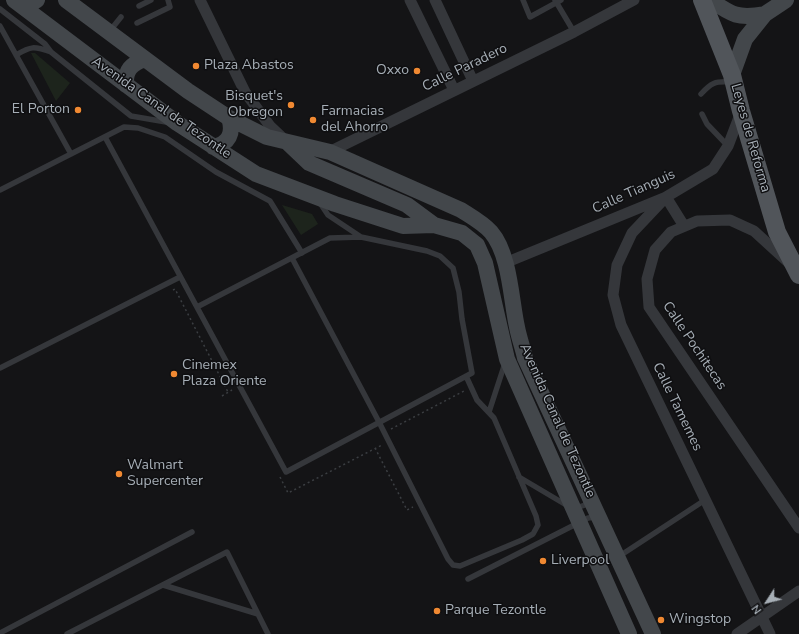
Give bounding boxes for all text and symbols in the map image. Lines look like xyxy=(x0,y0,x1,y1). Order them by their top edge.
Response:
street label: Calle Paradero xyxy=(420,40,510,96)
street label: Avenida Canal de Tezontle xyxy=(88,53,234,163)
place label: Plaza Abastos xyxy=(204,58,294,74)
marker: Plaza Abastos xyxy=(191,61,201,71)
place label: Oxxo xyxy=(376,63,409,79)
marker: Oxxo xyxy=(412,66,422,76)
street label: Leyes de Reforma xyxy=(726,82,774,194)
place label: Bisquet's Obregon xyxy=(225,89,283,122)
marker: Bisquet's Obregon xyxy=(286,100,296,110)
place label: El Porton xyxy=(12,102,70,118)
place label: Farmacias del Ahorro xyxy=(321,104,388,136)
marker: El Porton xyxy=(73,105,83,115)
marker: Farmacias del Ahorro xyxy=(308,115,318,125)
street label: Calle Tianguis xyxy=(590,166,678,218)
street label: Calle Pochitecas xyxy=(658,299,730,393)
street label: Avenida Canal de Tezontle xyxy=(515,341,599,501)
place label: Cinemex Plaza Oriente xyxy=(182,358,267,390)
street label: Calle Tamemes xyxy=(648,360,706,454)
marker: Cinemex Plaza Oriente xyxy=(169,369,179,379)
place label: Walmart Supercenter xyxy=(127,458,203,490)
marker: Walmart Supercenter xyxy=(114,469,124,479)
place label: Liverpool xyxy=(551,553,609,569)
marker: Liverpool xyxy=(538,556,548,566)
north arrow xyxy=(747,582,787,622)
text: N xyxy=(748,602,765,617)
place label: Parque Tezontle xyxy=(445,603,546,619)
marker: Parque Tezontle xyxy=(432,606,442,616)
place label: Wingstop xyxy=(669,612,731,628)
marker: Wingstop xyxy=(656,615,666,625)

